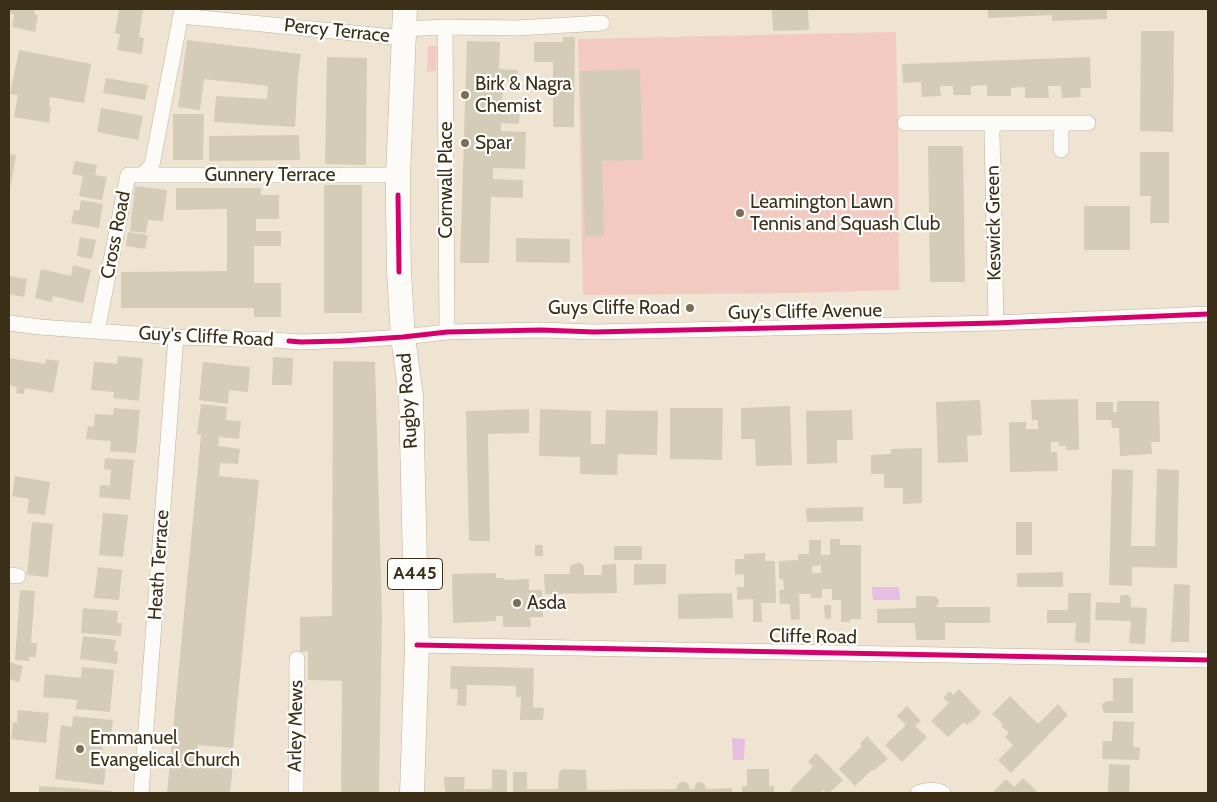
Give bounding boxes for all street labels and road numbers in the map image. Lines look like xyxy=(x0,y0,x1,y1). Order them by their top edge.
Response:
street label: Percy Terrace xyxy=(283,14,391,48)
street label: Cornwall Place xyxy=(435,121,457,239)
street label: Gunnery Terrace xyxy=(204,164,336,186)
street label: Keswick Green xyxy=(982,165,1006,281)
street label: Cross Road xyxy=(96,189,136,281)
street label: Guy's Cliffe Avenue xyxy=(728,299,882,325)
street label: Guy's Cliffe Road xyxy=(138,322,274,352)
street label: Rugby Road xyxy=(393,352,423,450)
street label: Heath Terrace xyxy=(144,509,174,621)
road number: A445 xyxy=(388,558,442,590)
street label: Cliffe Road xyxy=(769,625,857,649)
street label: Arley Mews xyxy=(284,680,308,772)

